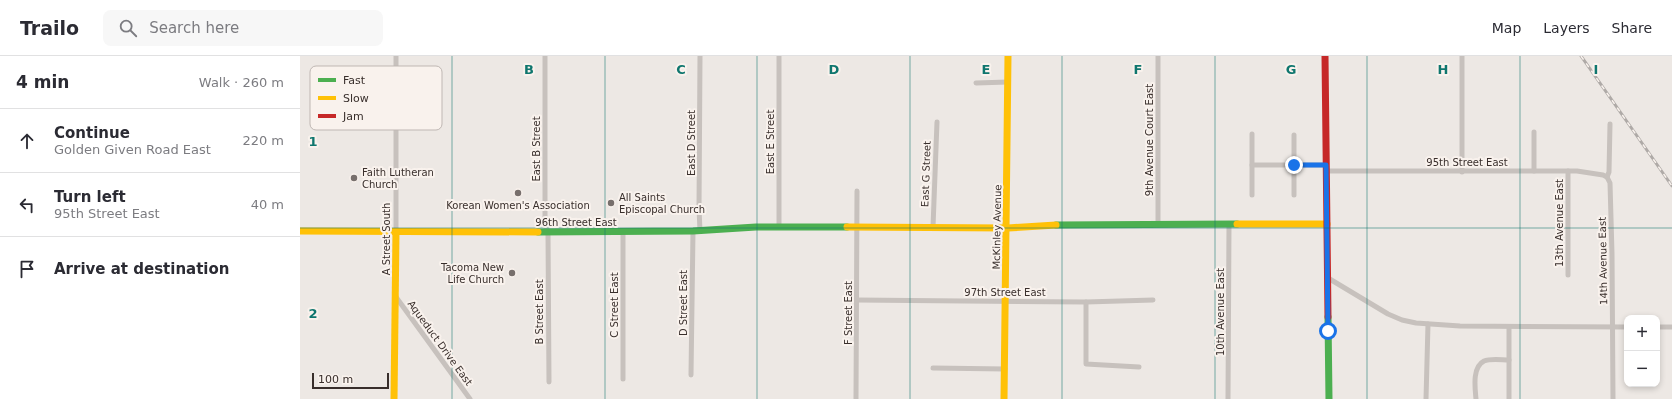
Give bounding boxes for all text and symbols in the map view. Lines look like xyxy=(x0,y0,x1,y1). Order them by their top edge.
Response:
search box xyxy=(103,10,383,46)
text: Trailo xyxy=(20,17,79,39)
icon: search xyxy=(117,17,139,39)
text: Search here xyxy=(149,19,239,37)
text: Map xyxy=(1492,20,1521,36)
text: Layers xyxy=(1543,20,1590,36)
text: Share xyxy=(1612,20,1652,36)
text: B xyxy=(524,62,534,77)
text: C xyxy=(676,62,686,77)
text: D xyxy=(829,62,840,77)
text: E xyxy=(982,62,990,77)
text: F xyxy=(1134,62,1142,77)
text: G xyxy=(1286,62,1296,77)
text: H xyxy=(1438,62,1448,77)
text: I xyxy=(1594,62,1598,77)
legend xyxy=(310,66,442,130)
text: 4 min xyxy=(16,72,69,92)
text: Fast xyxy=(343,74,366,87)
text: Walk · 260 m xyxy=(199,75,284,90)
street label: 9th Avenue Court East xyxy=(1144,84,1155,196)
text: Slow xyxy=(343,92,369,105)
text: Jam xyxy=(342,110,364,123)
street label: East D Street xyxy=(686,110,697,176)
street label: East E Street xyxy=(765,110,776,174)
street label: East B Street xyxy=(531,116,542,182)
text: Continue xyxy=(54,124,130,142)
icon: ahead xyxy=(16,130,38,152)
text: 220 m xyxy=(242,133,284,148)
text: 1 xyxy=(308,134,318,149)
street label: East G Street xyxy=(919,141,933,207)
text: Golden Given Road East xyxy=(54,142,211,157)
route end xyxy=(1285,156,1303,174)
street label: 95th Street East xyxy=(1426,157,1508,168)
place label: Faith Lutheran Church xyxy=(362,167,434,190)
marker: Faith Lutheran Church xyxy=(349,173,359,183)
street label: 13th Avenue East xyxy=(1554,179,1565,267)
street label: McKinley Avenue xyxy=(991,184,1003,270)
text: Turn left xyxy=(54,188,126,206)
marker: Korean Women's Association xyxy=(513,188,523,198)
place label: All Saints Episcopal Church xyxy=(619,192,705,215)
icon: left xyxy=(16,194,38,216)
text: 40 m xyxy=(251,197,284,212)
marker: All Saints Episcopal Church xyxy=(606,198,616,208)
place label: Korean Women's Association xyxy=(446,200,590,211)
street label: A Street South xyxy=(381,203,392,275)
text: 95th Street East xyxy=(54,206,160,221)
street label: 96th Street East xyxy=(535,217,617,228)
street label: 14th Avenue East xyxy=(1597,217,1609,305)
icon: arrive xyxy=(16,258,38,280)
text: Arrive at destination xyxy=(54,260,229,278)
place label: Tacoma New Life Church xyxy=(440,262,504,285)
marker: Tacoma New Life Church xyxy=(507,268,517,278)
street label: 10th Avenue East xyxy=(1215,268,1226,356)
street label: D Street East xyxy=(678,270,689,336)
street label: C Street East xyxy=(609,272,620,338)
street label: B Street East xyxy=(534,279,545,345)
street label: F Street East xyxy=(843,281,854,345)
street label: 97th Street East xyxy=(964,287,1046,298)
street label: Aqueduct Drive East xyxy=(406,298,475,388)
text: 2 xyxy=(308,306,318,321)
map controls xyxy=(1624,315,1660,387)
button: + xyxy=(1624,315,1660,351)
route start xyxy=(1319,322,1337,340)
button: − xyxy=(1624,351,1660,387)
scale bar xyxy=(312,371,389,390)
text: 100 m xyxy=(318,373,353,386)

